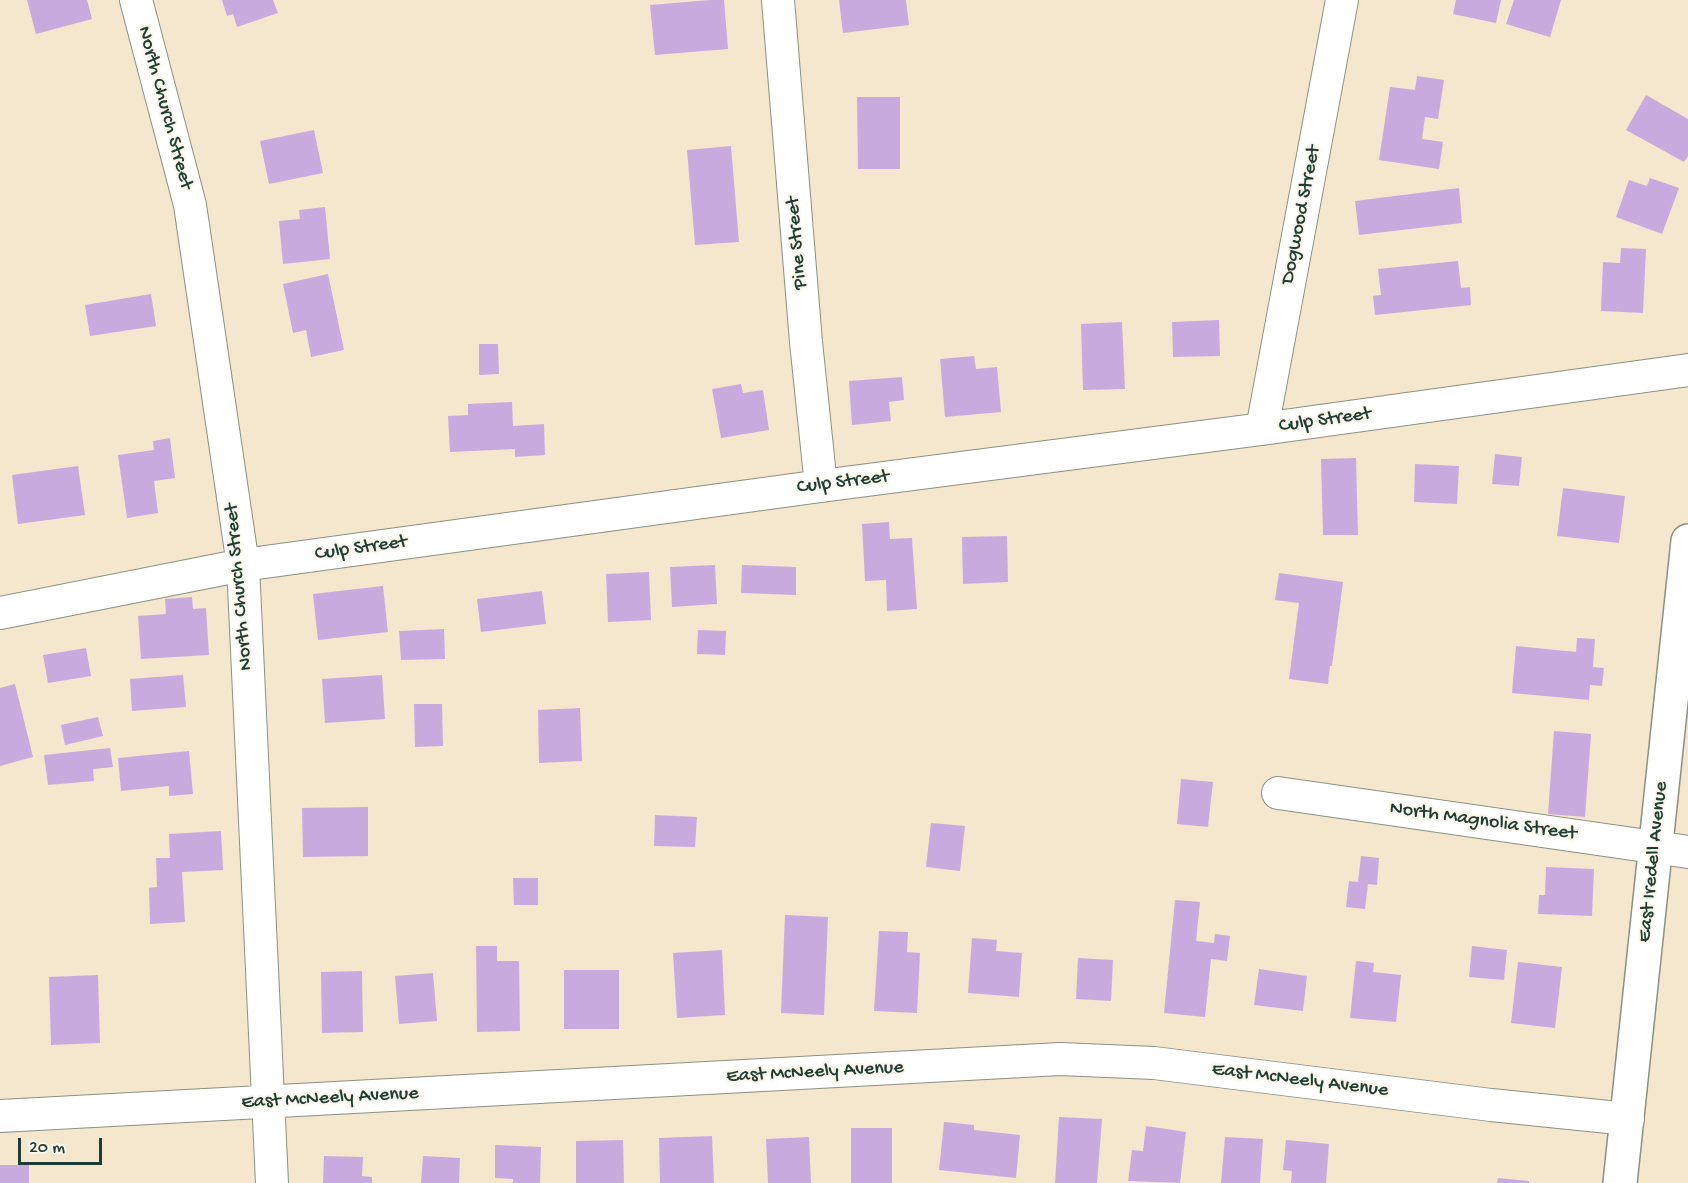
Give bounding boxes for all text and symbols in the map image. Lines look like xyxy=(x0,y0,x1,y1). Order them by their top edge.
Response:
street label: North Church Street xyxy=(131,24,197,192)
street label: Dogwood Street xyxy=(1277,144,1327,286)
street label: Pine Street xyxy=(782,196,814,290)
street label: Culp Street xyxy=(1278,403,1372,439)
street label: Culp Street xyxy=(796,465,890,501)
street label: North Church Street xyxy=(221,502,259,672)
street label: Culp Street xyxy=(314,531,408,567)
street label: East Iredell Avenue xyxy=(1634,780,1674,944)
street label: North Magnolia Street xyxy=(1388,797,1578,847)
street label: East McNeely Avenue xyxy=(726,1056,904,1090)
street label: East McNeely Avenue xyxy=(1211,1058,1389,1104)
street label: East McNeely Avenue xyxy=(241,1082,419,1116)
scale bar xyxy=(21,1126,105,1164)
text: 20 m xyxy=(29,1138,65,1159)

